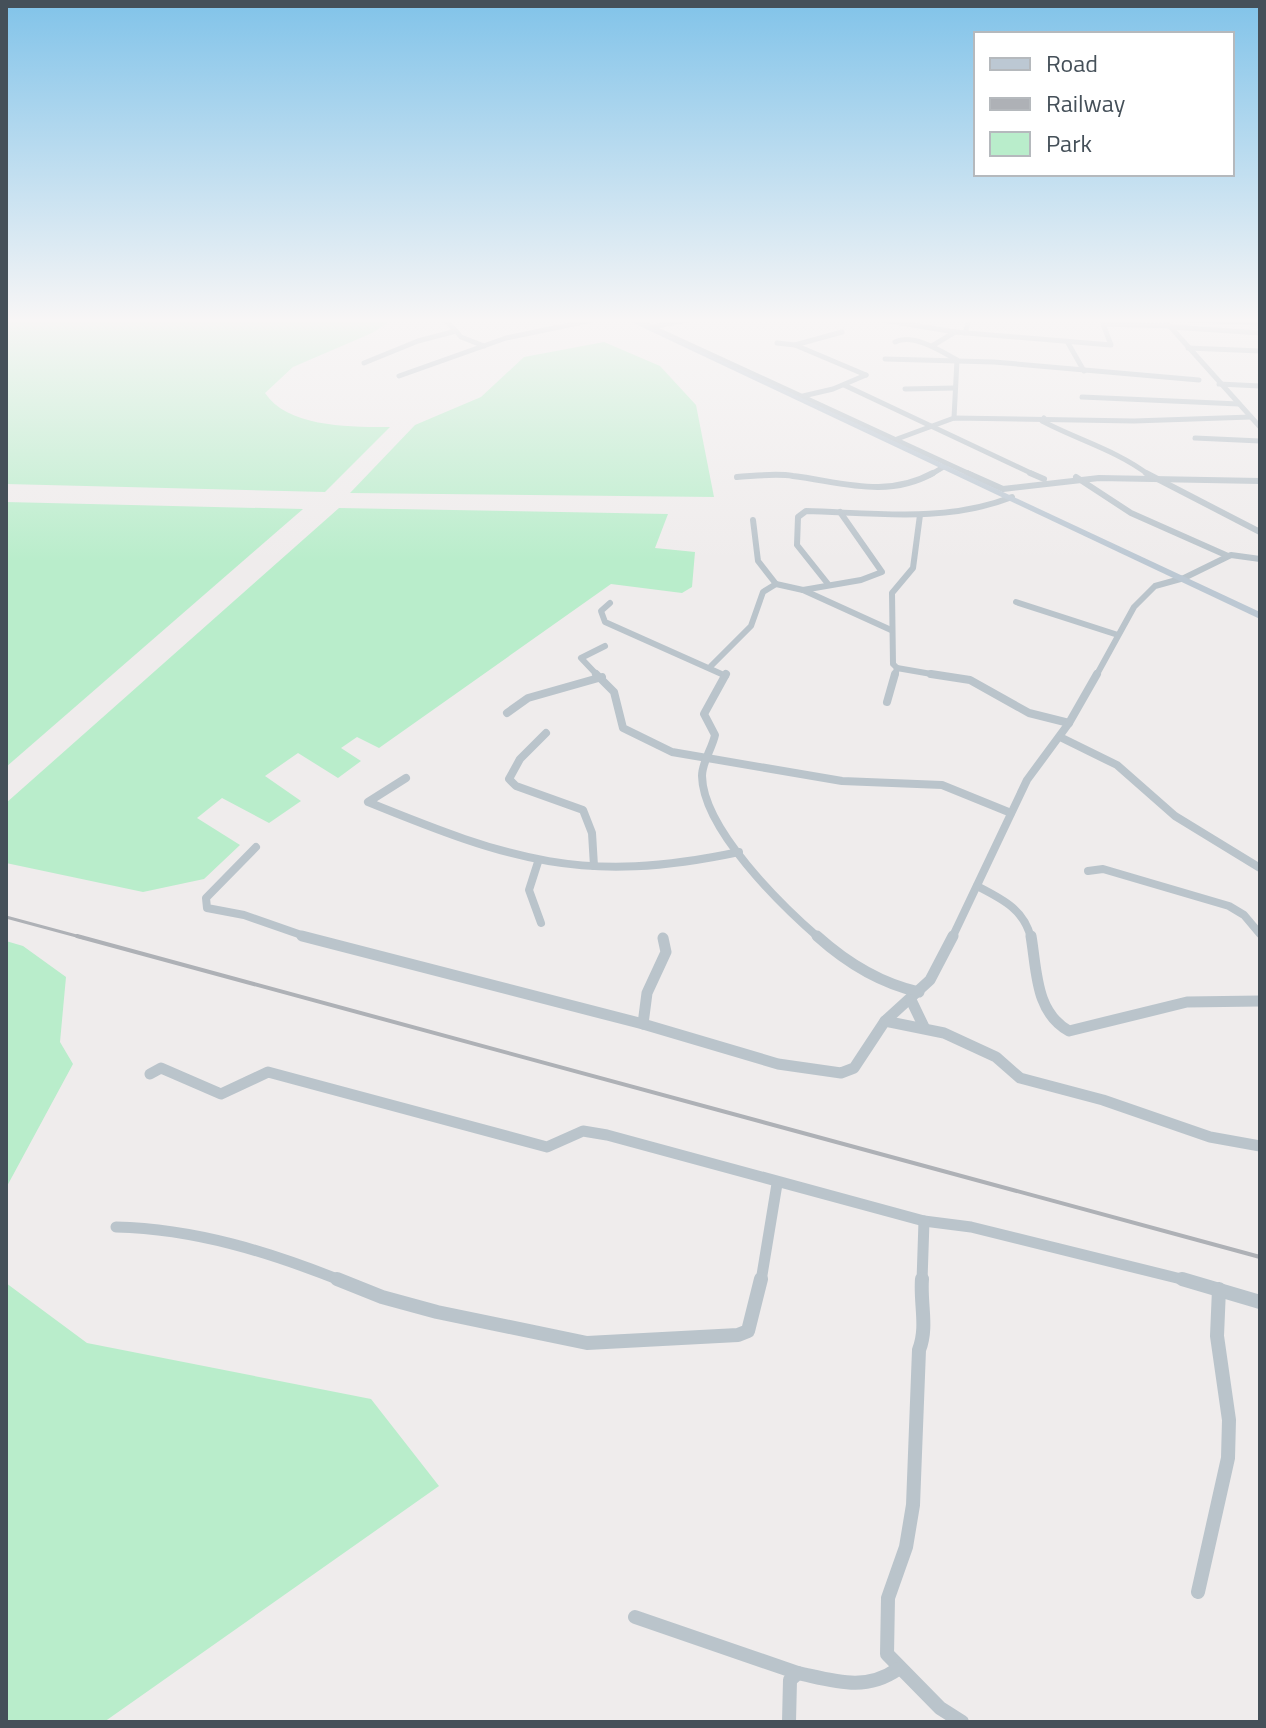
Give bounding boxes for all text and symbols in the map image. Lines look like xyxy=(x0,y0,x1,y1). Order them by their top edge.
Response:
legend xyxy=(974,32,1234,176)
text: Road xyxy=(1046,45,1098,81)
text: Railway xyxy=(1046,85,1126,121)
text: Park xyxy=(1046,125,1092,161)

